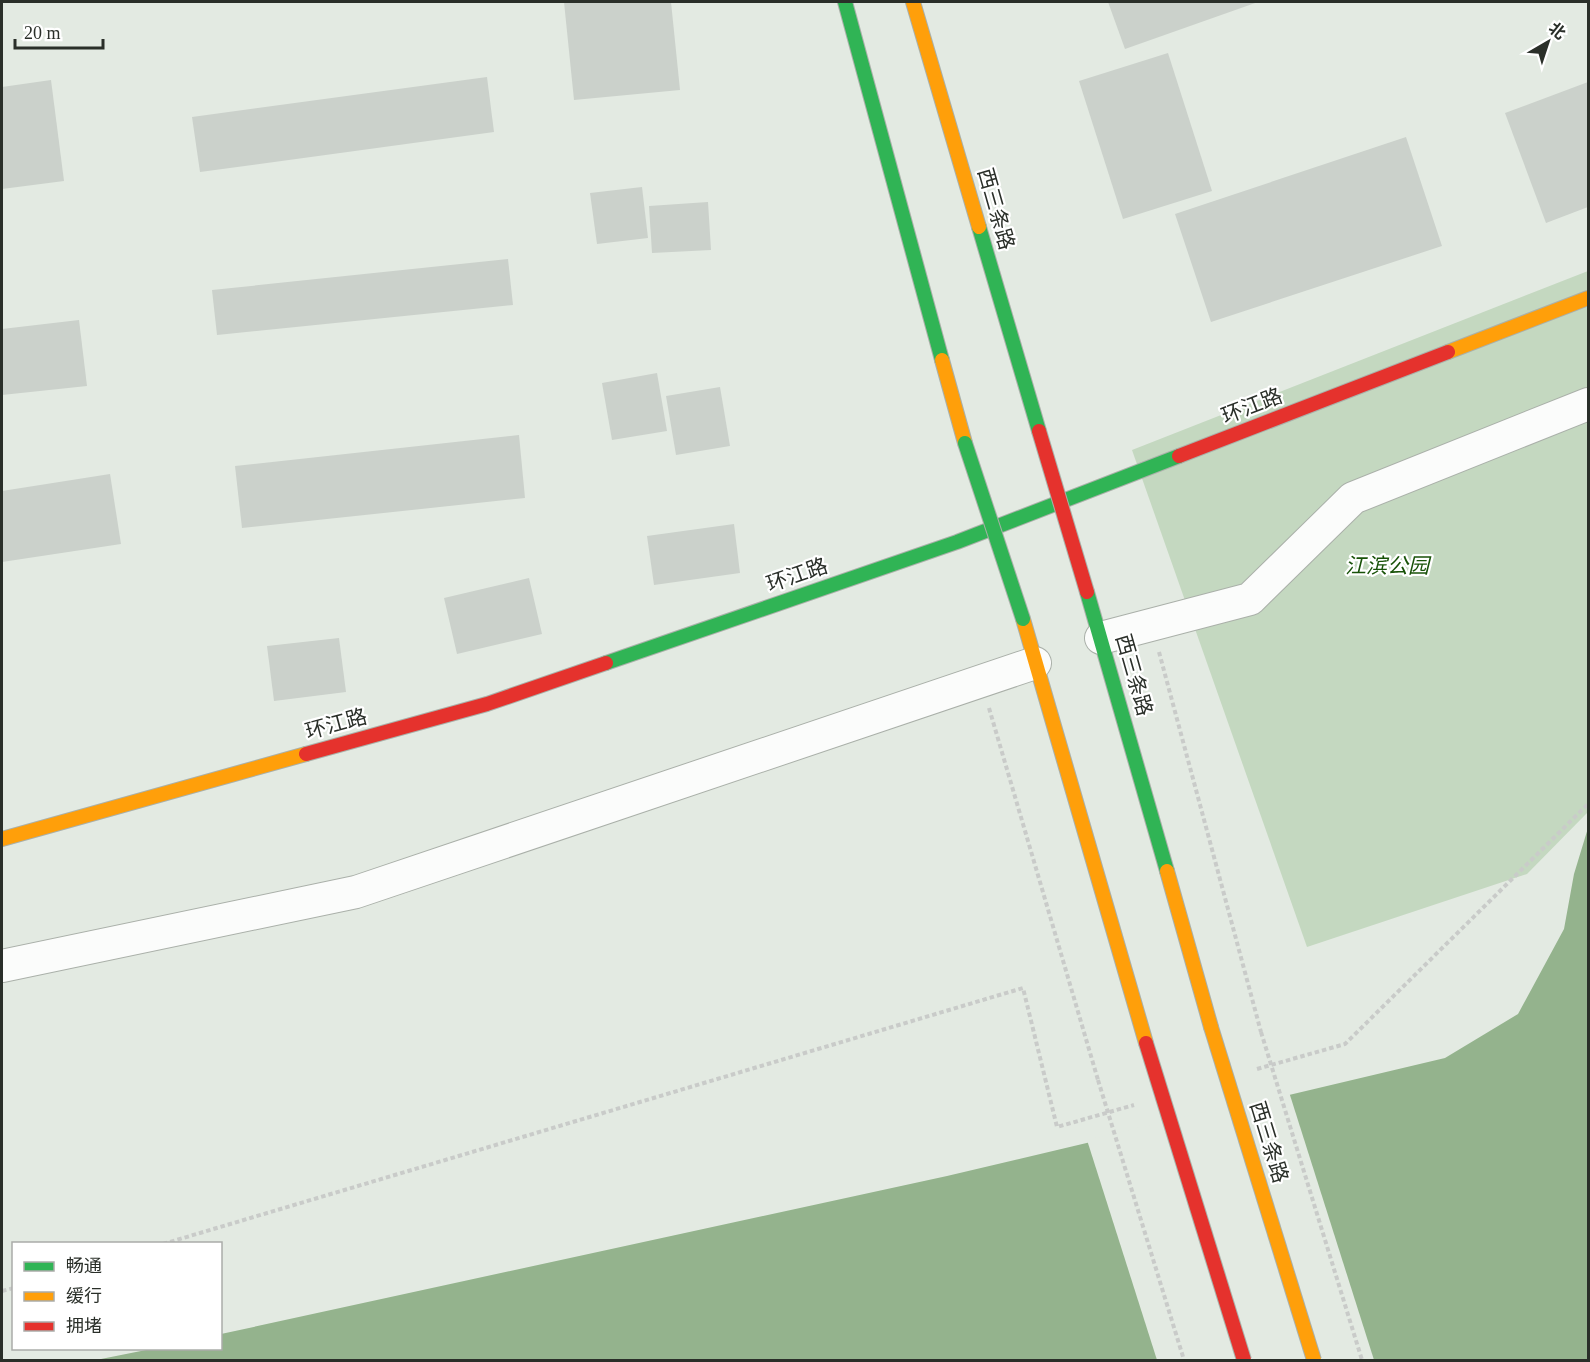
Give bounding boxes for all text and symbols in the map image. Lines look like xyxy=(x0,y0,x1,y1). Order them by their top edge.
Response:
scale bar xyxy=(15,12,104,50)
north arrow xyxy=(1518,12,1578,72)
text: 北 xyxy=(1546,19,1569,42)
text: 20 m xyxy=(24,23,61,43)
street label: 西三条路 xyxy=(973,165,1019,253)
street label: 环江路 xyxy=(1218,384,1286,428)
street label: 环江路 xyxy=(763,553,831,597)
park label: 江滨公园 xyxy=(1345,554,1432,578)
street label: 西三条路 xyxy=(1111,631,1157,719)
street label: 环江路 xyxy=(302,704,370,744)
street label: 西三条路 xyxy=(1245,1098,1293,1186)
legend xyxy=(12,1242,222,1350)
text: 畅通 xyxy=(66,1256,102,1276)
text: 缓行 xyxy=(66,1286,102,1306)
text: 拥堵 xyxy=(66,1316,102,1336)

